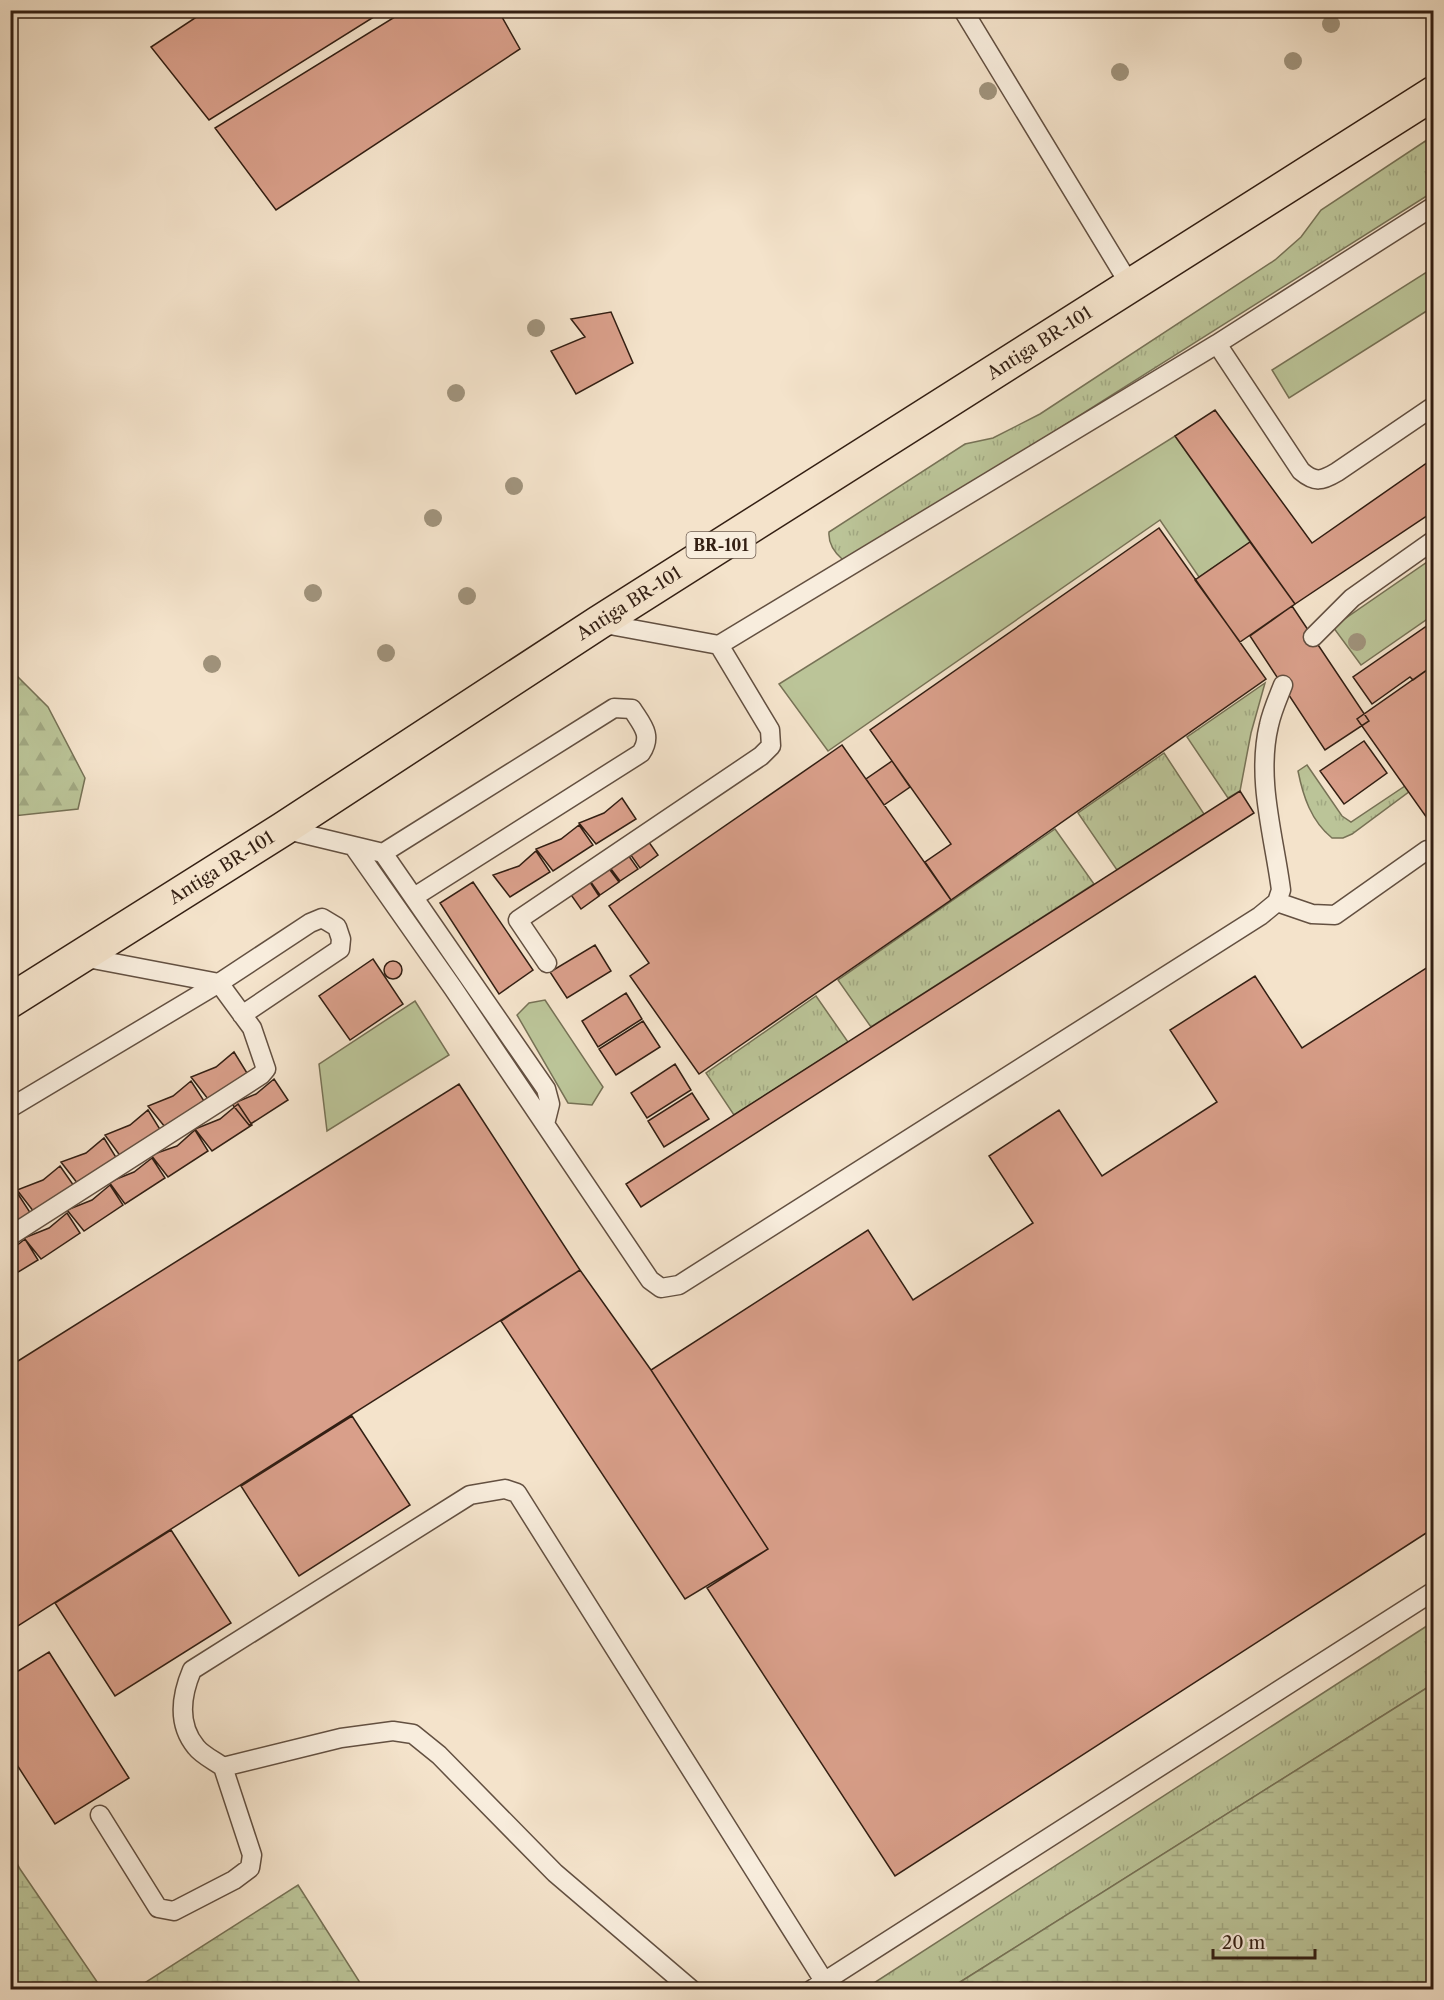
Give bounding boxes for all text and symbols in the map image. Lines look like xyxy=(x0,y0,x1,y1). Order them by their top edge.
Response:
street label: Antiga BR-101 xyxy=(982,301,1097,385)
road number: BR-101 xyxy=(686,532,756,558)
street label: Antiga BR-101 xyxy=(572,561,686,645)
street label: Antiga BR-101 xyxy=(164,826,279,910)
scale bar xyxy=(1213,1922,1315,1960)
text: 20 m xyxy=(1222,1932,1266,1954)

